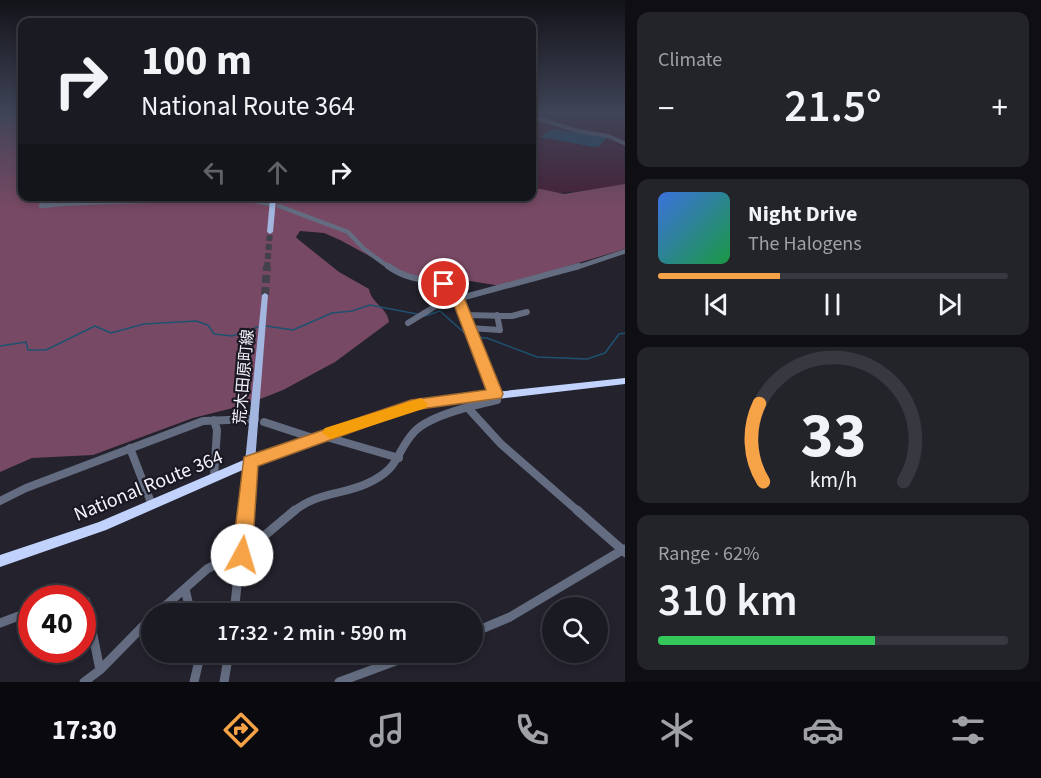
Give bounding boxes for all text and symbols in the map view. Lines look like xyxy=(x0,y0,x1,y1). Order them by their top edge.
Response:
text: 100 m xyxy=(141,31,252,91)
icon: right xyxy=(42,42,120,120)
text: Climate xyxy=(658,46,722,74)
text: 21.5° xyxy=(784,75,882,139)
text: − xyxy=(658,85,674,132)
text: + xyxy=(992,85,1008,132)
text: National Route 364 xyxy=(141,87,355,126)
icon: left xyxy=(198,156,231,189)
icon: ahead xyxy=(261,156,294,189)
icon: right xyxy=(324,156,357,189)
text: Night Drive xyxy=(748,198,857,230)
text: The Halogens xyxy=(748,230,862,258)
pin xyxy=(418,258,469,309)
icon: arrive xyxy=(427,267,460,300)
icon: previous xyxy=(700,288,733,321)
icon: pause xyxy=(816,288,849,321)
icon: next xyxy=(933,288,966,321)
street label: 荒木田原町線 xyxy=(229,328,259,426)
text: 33 xyxy=(800,392,866,481)
street label: National Route 364 xyxy=(70,443,227,529)
text: km/h xyxy=(809,465,857,496)
position arrow xyxy=(210,523,274,587)
text: Range · 62% xyxy=(658,540,759,568)
text: 310 km xyxy=(658,569,798,633)
speed limit sign: 40 xyxy=(18,585,96,663)
map controls xyxy=(542,597,608,663)
button: search xyxy=(542,597,608,663)
text: 17:32 · 2 min · 590 m xyxy=(217,617,407,649)
icon: directions xyxy=(220,709,262,751)
icon: music xyxy=(366,709,408,751)
icon: phone xyxy=(511,709,553,751)
icon: climate xyxy=(656,709,698,751)
icon: car xyxy=(802,709,844,751)
icon: filters xyxy=(947,709,989,751)
text: 17:30 xyxy=(52,711,117,750)

